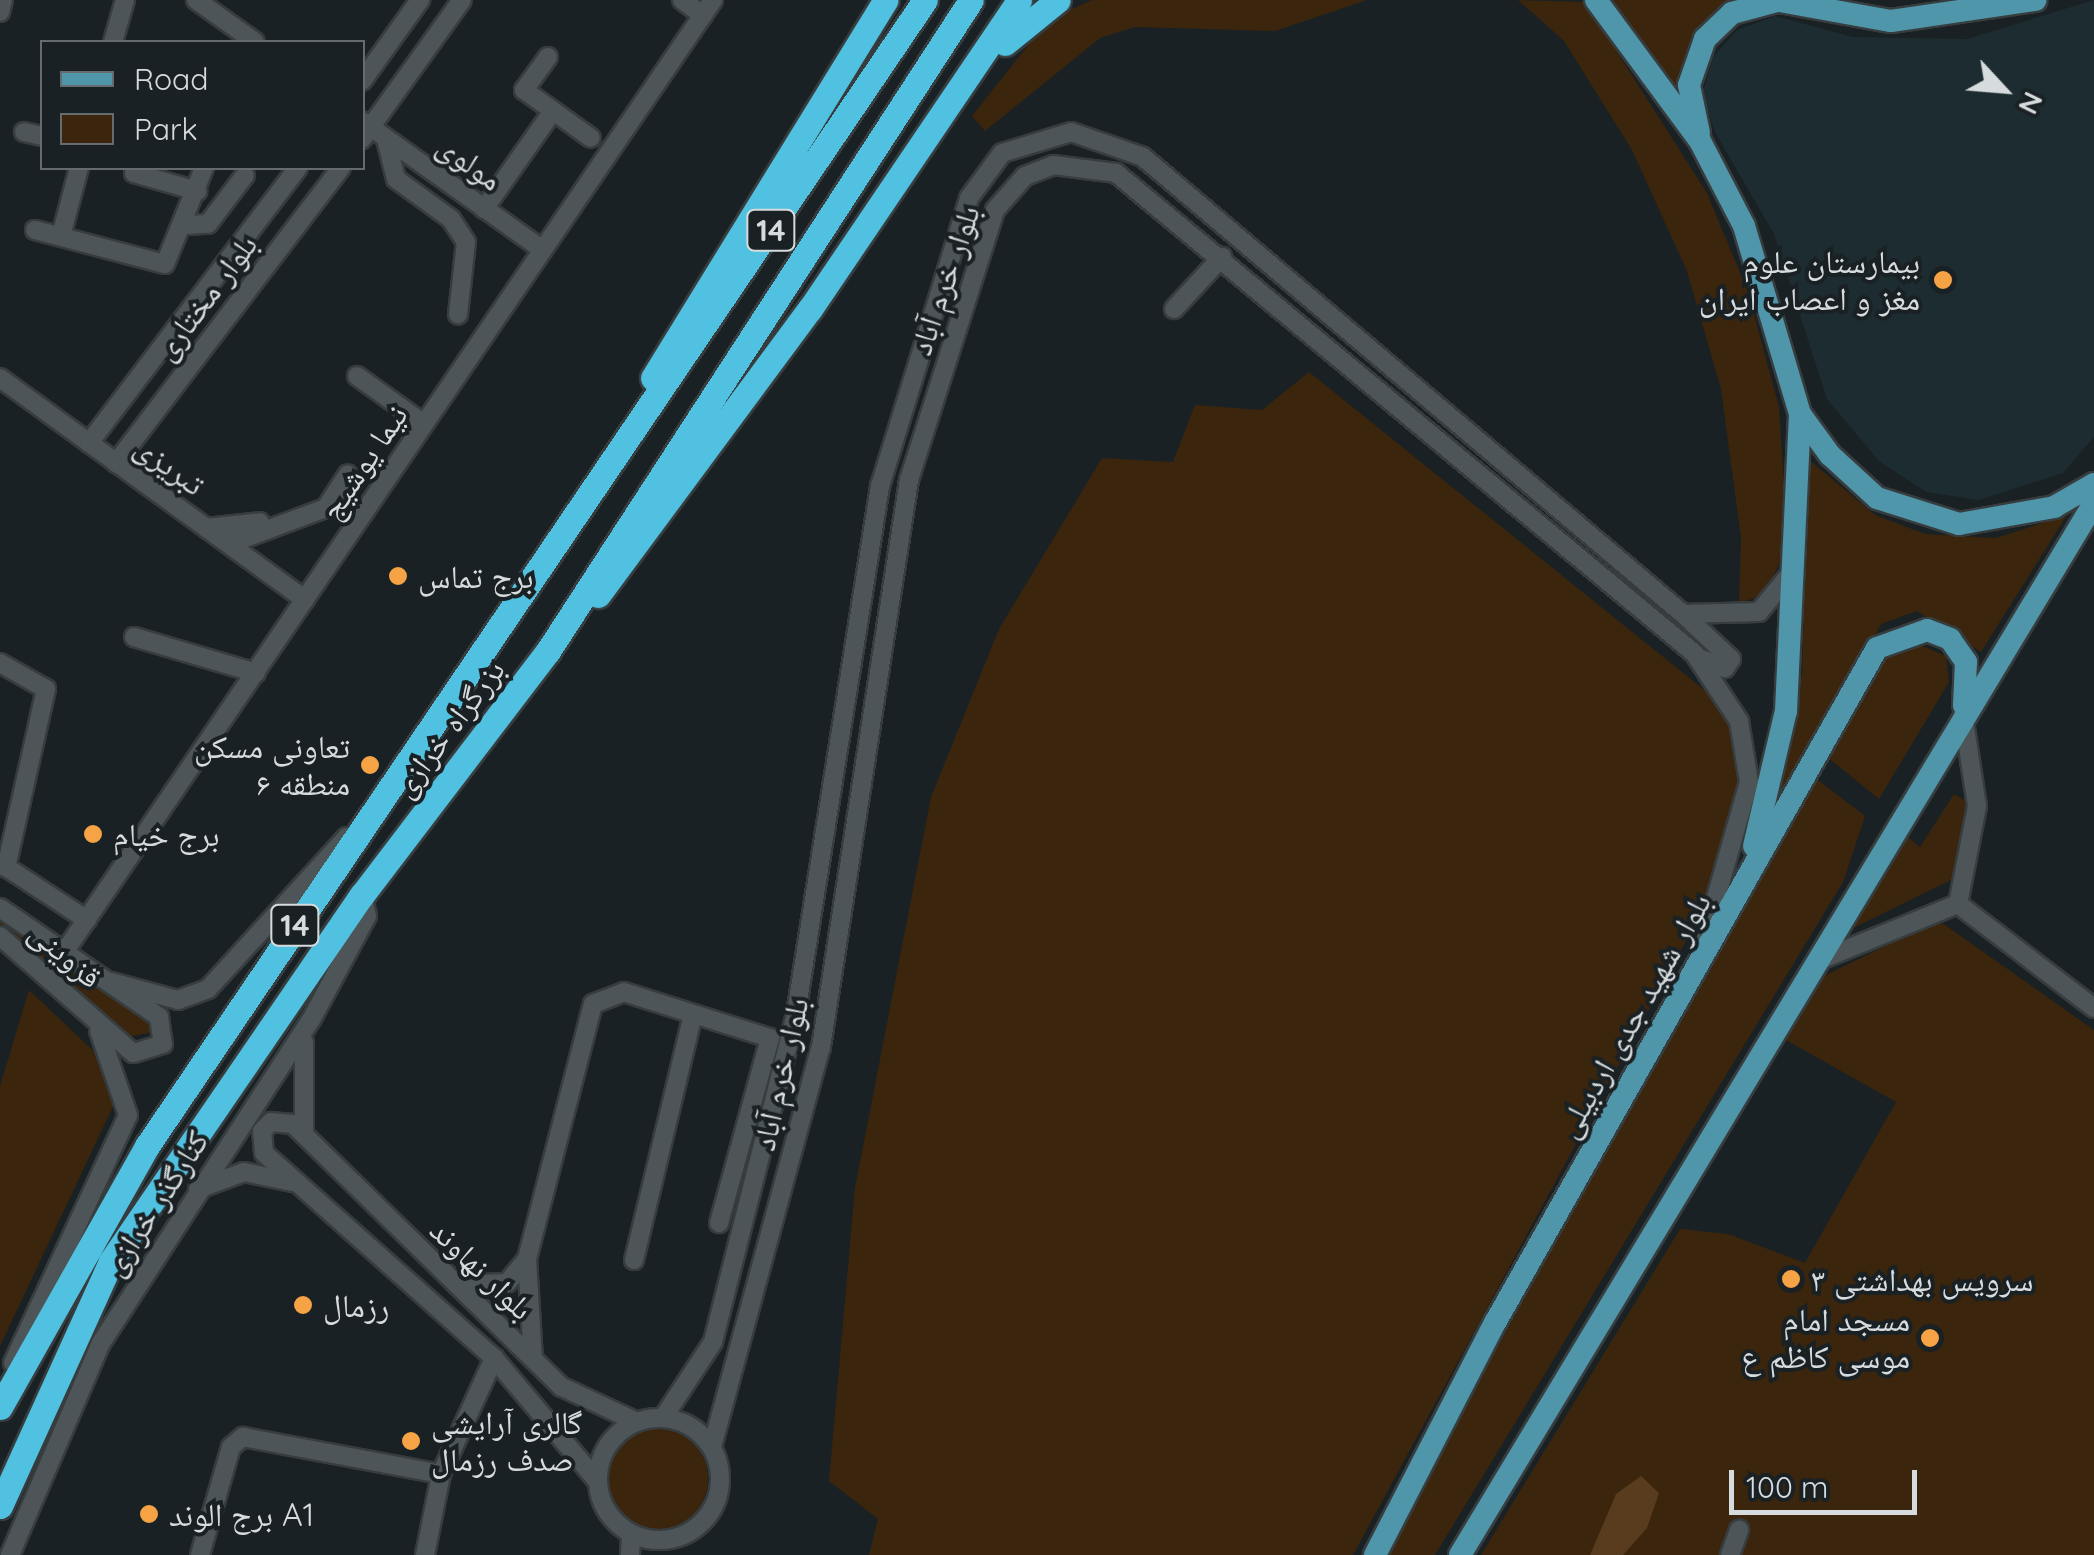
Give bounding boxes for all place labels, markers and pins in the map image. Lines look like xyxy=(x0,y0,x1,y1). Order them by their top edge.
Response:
place label: بیمارستان علوم مغز و اعصاب ایران xyxy=(1699,243,1920,318)
marker: بیمارستان علوم مغز و اعصاب ایران xyxy=(1930,267,1956,293)
place label: برج تماس xyxy=(418,557,534,595)
marker: برج تماس xyxy=(387,565,409,587)
place label: تعاونی مسکن منطقه ۶ xyxy=(194,728,350,803)
marker: تعاونی مسکن منطقه ۶ xyxy=(359,754,381,776)
place label: برج خیام xyxy=(113,815,219,853)
marker: برج خیام xyxy=(82,823,104,845)
place label: سرویس بهداشتی ۳ xyxy=(1811,1260,2034,1298)
marker: سرویس بهداشتی ۳ xyxy=(1780,1268,1802,1290)
place label: رزمال xyxy=(323,1286,389,1324)
marker: رزمال xyxy=(292,1294,314,1316)
place label: مسجد امام موسی کاظم ع xyxy=(1741,1301,1910,1376)
marker: مسجد امام موسی کاظم ع xyxy=(1919,1327,1941,1349)
place label: گالری آرایشی صدف رزمال xyxy=(431,1404,582,1479)
marker: گالری آرایشی صدف رزمال xyxy=(400,1430,422,1452)
place label: برج الوند A1 xyxy=(169,1495,314,1533)
marker: برج الوند A1 xyxy=(138,1503,160,1525)

